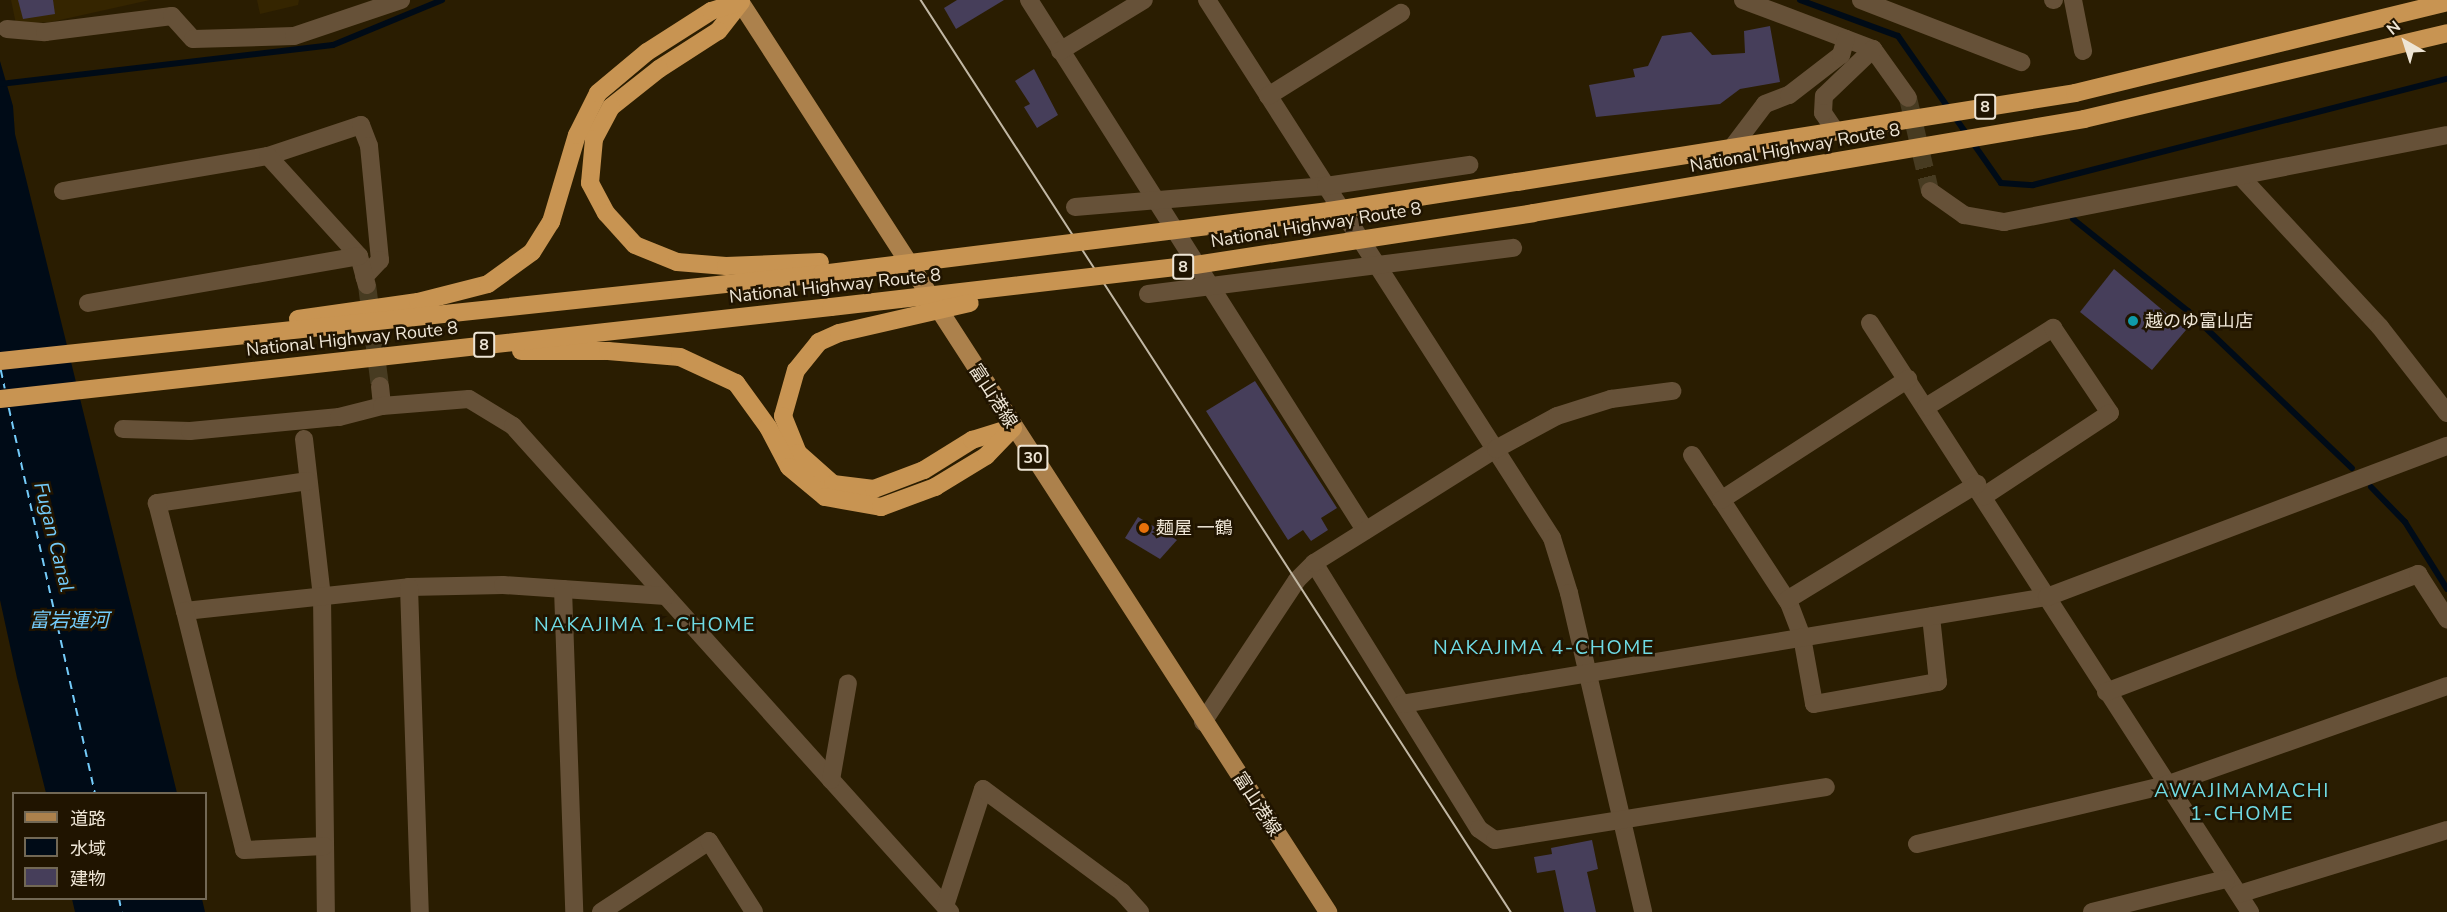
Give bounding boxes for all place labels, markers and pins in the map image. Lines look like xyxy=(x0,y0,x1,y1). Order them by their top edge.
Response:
place label: 越のゆ富山店 xyxy=(2145,310,2253,332)
marker: 越のゆ富山店 xyxy=(2126,314,2140,328)
place label: 麺屋 一鶴 xyxy=(1156,517,1233,539)
marker: 麺屋 一鶴 xyxy=(1137,521,1151,535)

